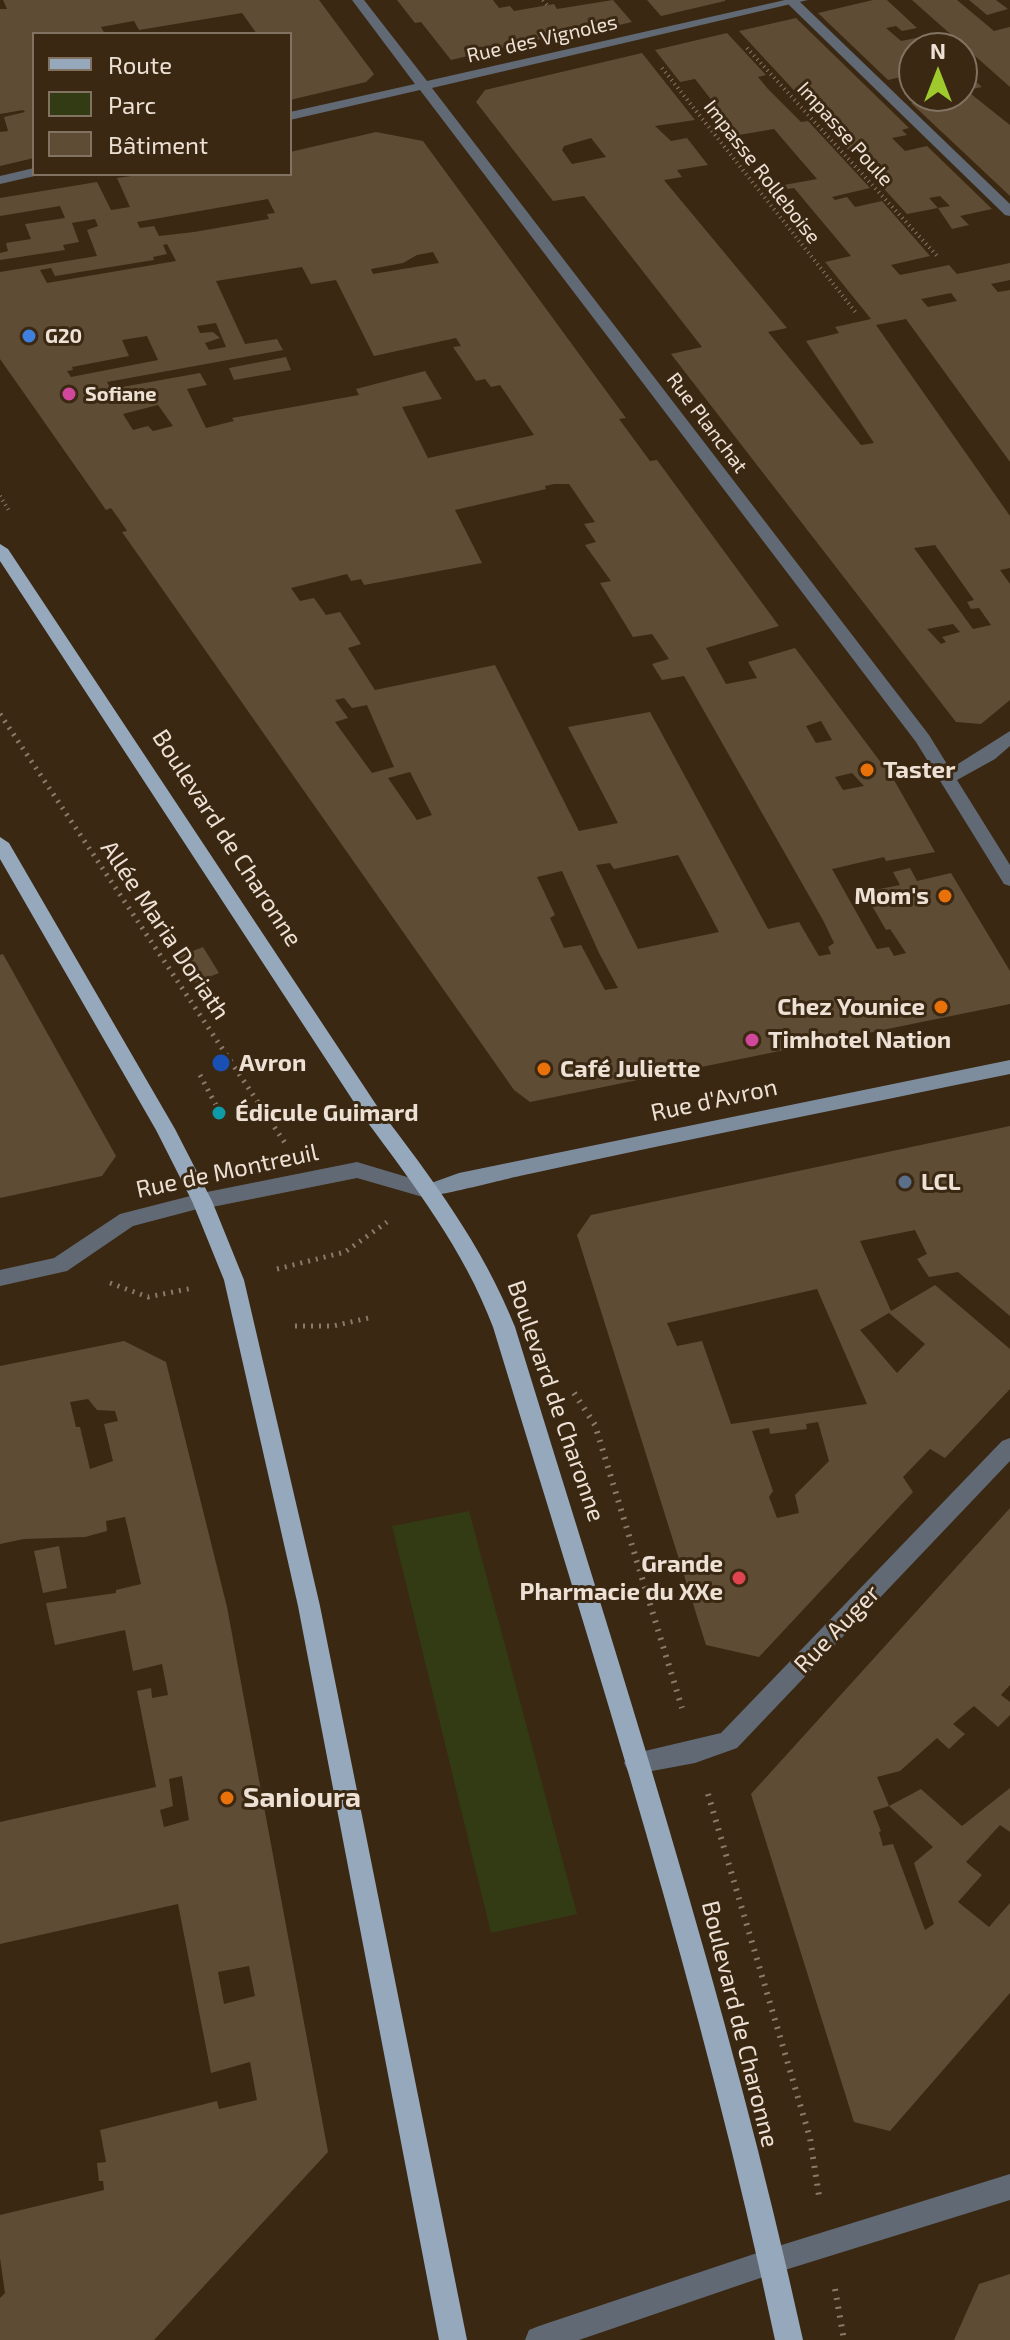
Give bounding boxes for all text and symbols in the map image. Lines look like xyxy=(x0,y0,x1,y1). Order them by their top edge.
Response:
street label: Rue des Vignoles xyxy=(464,10,620,68)
legend xyxy=(32,32,292,176)
north arrow xyxy=(898,32,978,112)
text: N xyxy=(930,37,946,63)
text: Route xyxy=(108,50,172,79)
street label: Impasse Poule xyxy=(792,77,898,191)
text: Parc xyxy=(108,90,156,119)
street label: Impasse Rolleboise xyxy=(698,95,826,249)
text: Bâtiment xyxy=(108,130,208,159)
place label: G20 xyxy=(45,324,82,348)
marker: G20 xyxy=(20,327,38,345)
street label: Rue Planchat xyxy=(662,368,752,478)
place label: Sofiane xyxy=(85,382,157,406)
marker: Sofiane xyxy=(60,385,78,403)
street label: Boulevard de Charonne xyxy=(146,724,308,952)
place label: Taster xyxy=(883,756,955,784)
marker: Taster xyxy=(858,761,876,779)
street label: Allée Maria Doriath xyxy=(94,835,236,1025)
place label: Mom's xyxy=(854,882,929,910)
marker: Mom's xyxy=(936,887,954,905)
place label: Chez Younice xyxy=(777,993,925,1021)
marker: Chez Younice xyxy=(932,998,950,1016)
place label: Timhotel Nation xyxy=(768,1026,951,1054)
marker: Timhotel Nation xyxy=(743,1031,761,1049)
place label: Avron xyxy=(239,1049,306,1077)
marker: Avron xyxy=(210,1052,232,1074)
place label: Café Juliette xyxy=(560,1055,700,1083)
marker: Café Juliette xyxy=(535,1060,553,1078)
street label: Rue d'Avron xyxy=(648,1073,780,1127)
place label: Édicule Guimard xyxy=(235,1099,419,1127)
marker: Édicule Guimard xyxy=(210,1104,228,1122)
street label: Rue de Montreuil xyxy=(133,1138,321,1204)
place label: LCL xyxy=(921,1168,961,1196)
marker: LCL xyxy=(896,1173,914,1191)
street label: Boulevard de Charonne xyxy=(501,1277,611,1525)
place label: Grande Pharmacie du XXe xyxy=(520,1550,723,1606)
marker: Grande Pharmacie du XXe xyxy=(730,1569,748,1587)
street label: Rue Auger xyxy=(788,1579,886,1679)
place label: Sanioura xyxy=(243,1781,361,1815)
marker: Sanioura xyxy=(218,1789,236,1807)
street label: Boulevard de Charonne xyxy=(695,1898,785,2150)

